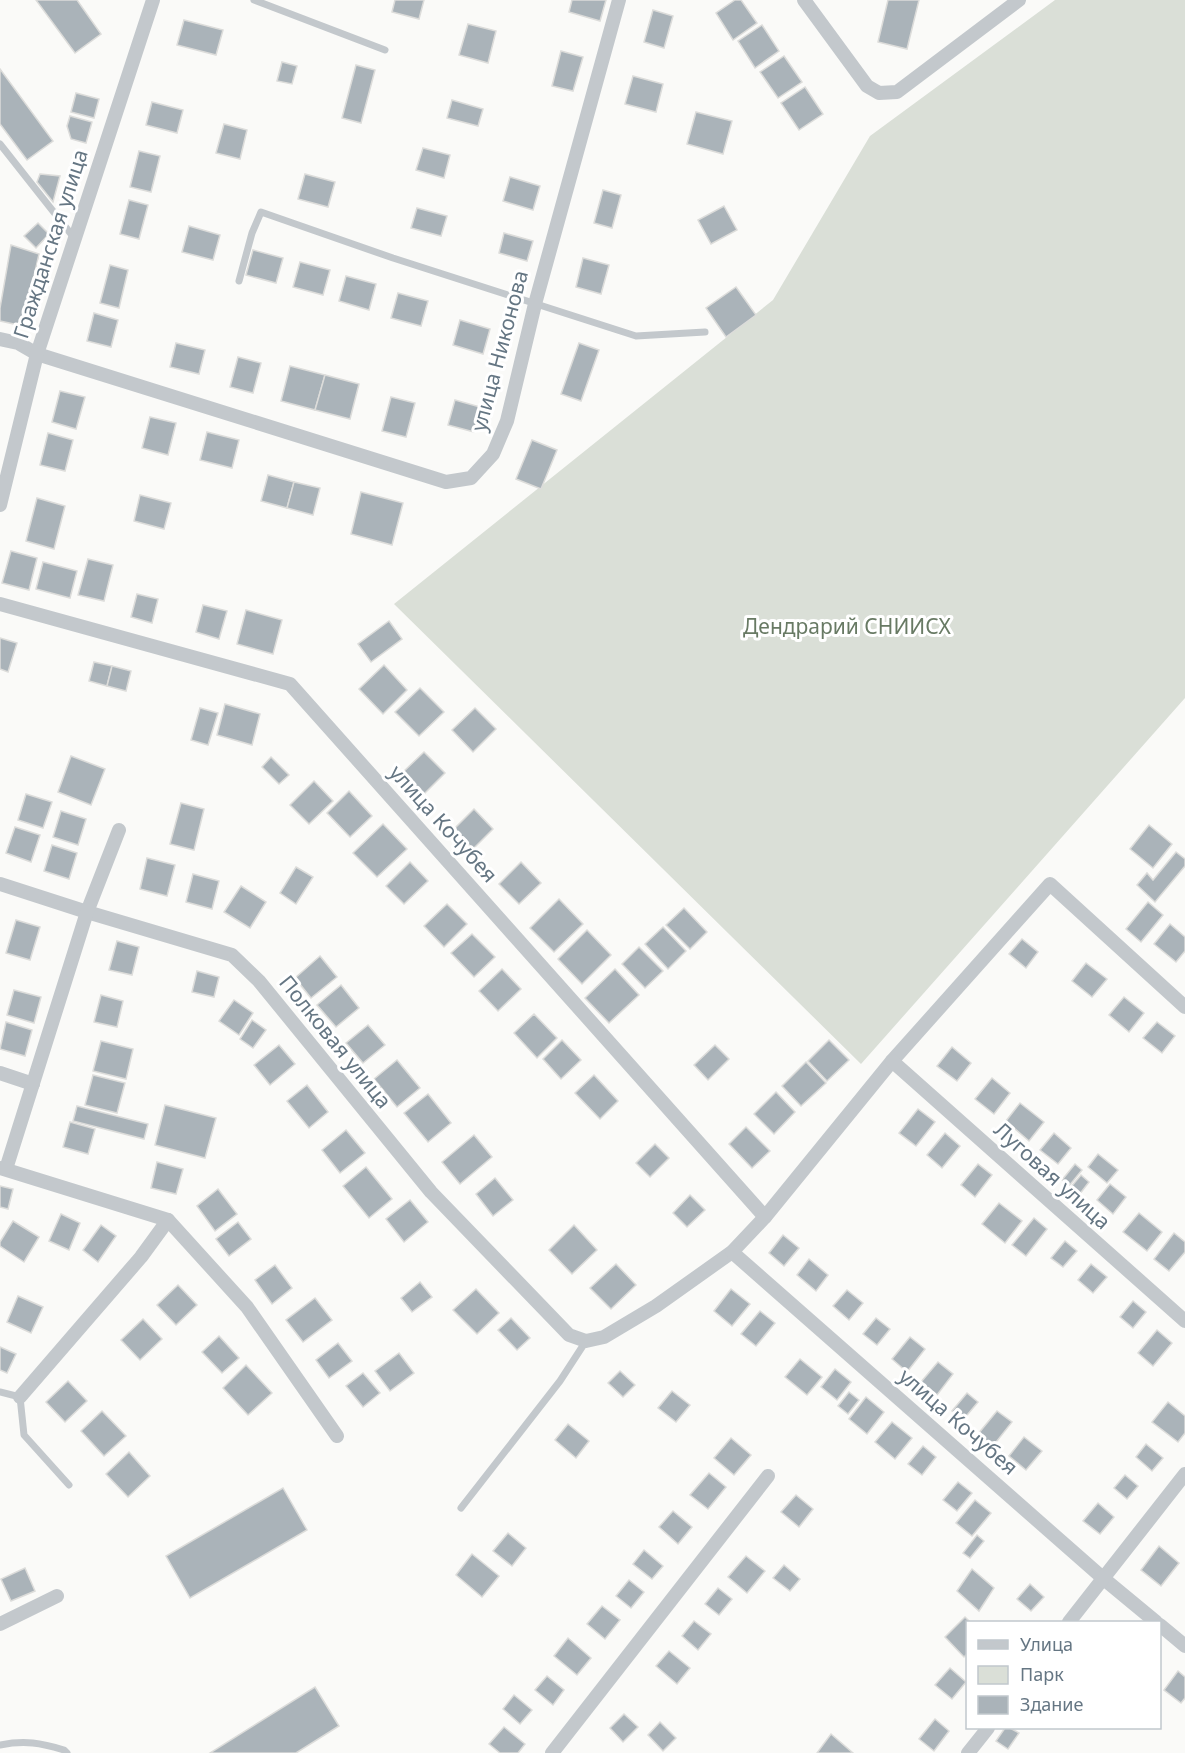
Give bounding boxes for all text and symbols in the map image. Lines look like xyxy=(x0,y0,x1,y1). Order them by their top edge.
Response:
street label: Гражданская улица xyxy=(6,146,94,342)
street label: улица Никонова xyxy=(464,267,534,434)
park label: Дендрарий СНИИСХ xyxy=(743,612,952,640)
street label: улица Кочубея xyxy=(383,759,504,888)
street label: Полковая улица xyxy=(273,969,398,1114)
street label: Луговая улица xyxy=(989,1116,1117,1235)
street label: улица Кочубея xyxy=(893,1362,1024,1481)
legend xyxy=(966,1621,1161,1729)
text: Улица xyxy=(1020,1632,1073,1656)
text: Парк xyxy=(1020,1662,1064,1686)
text: Здание xyxy=(1020,1692,1084,1716)

